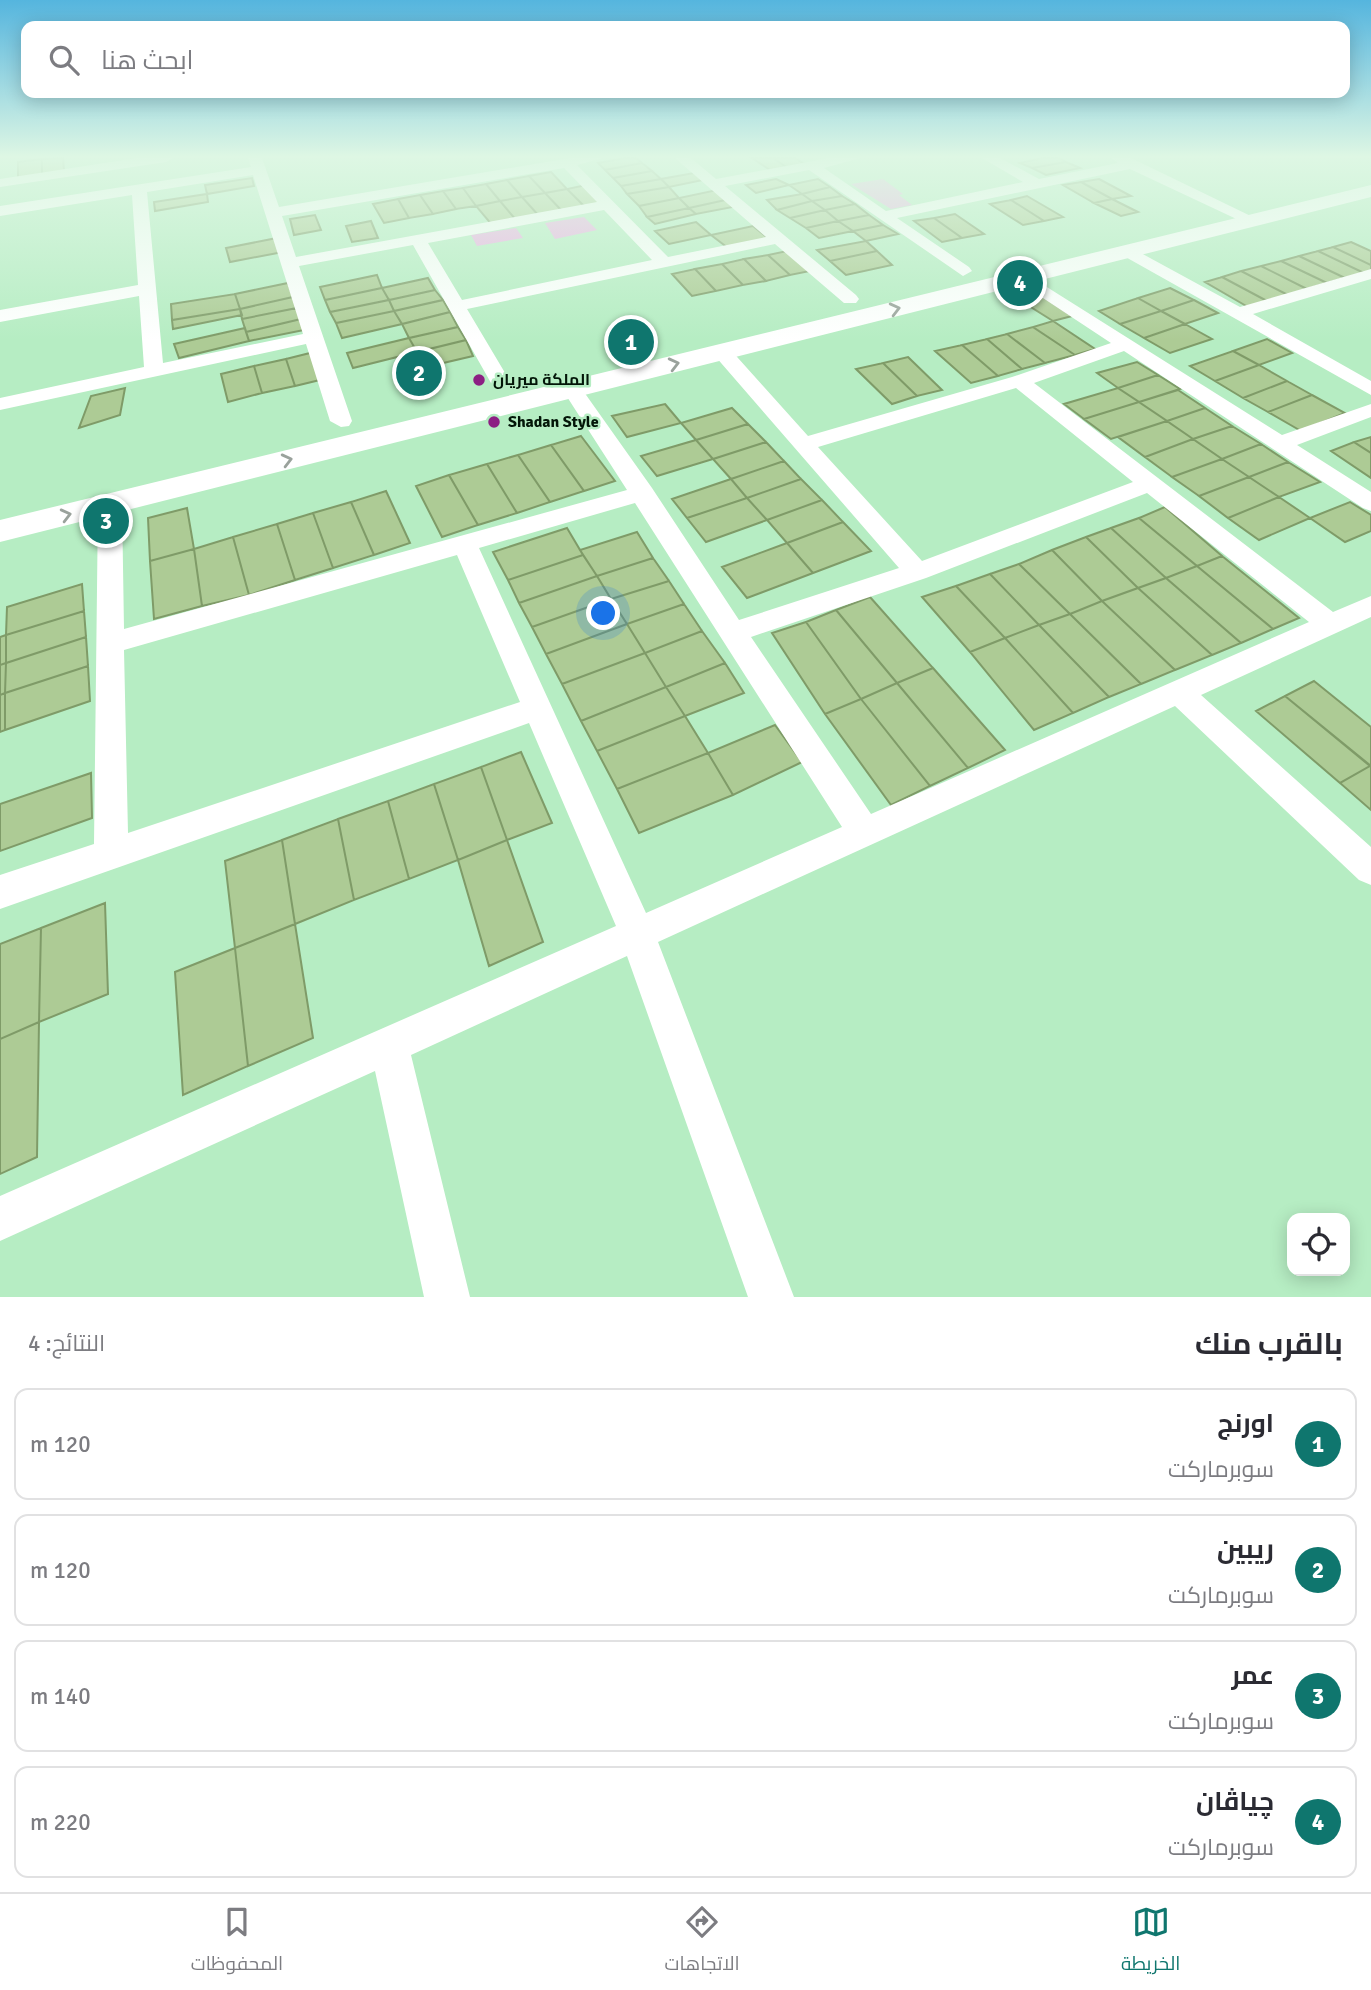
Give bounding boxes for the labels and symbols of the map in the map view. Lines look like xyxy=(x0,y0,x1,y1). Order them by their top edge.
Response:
pin: 4 xyxy=(997,257,1043,309)
one-way arrow xyxy=(889,303,901,317)
pin: 1 xyxy=(608,316,654,368)
pin: 2 xyxy=(396,347,442,399)
one-way arrow xyxy=(668,357,680,372)
place label: الملكة ميريان xyxy=(493,370,590,390)
marker: الملكة ميريان xyxy=(471,372,487,388)
place label: Shadan Style xyxy=(508,412,599,432)
marker: Shadan Style xyxy=(486,414,502,430)
one-way arrow xyxy=(281,454,293,468)
pin: 3 xyxy=(83,495,129,547)
one-way arrow xyxy=(60,509,72,523)
your location xyxy=(586,596,620,630)

